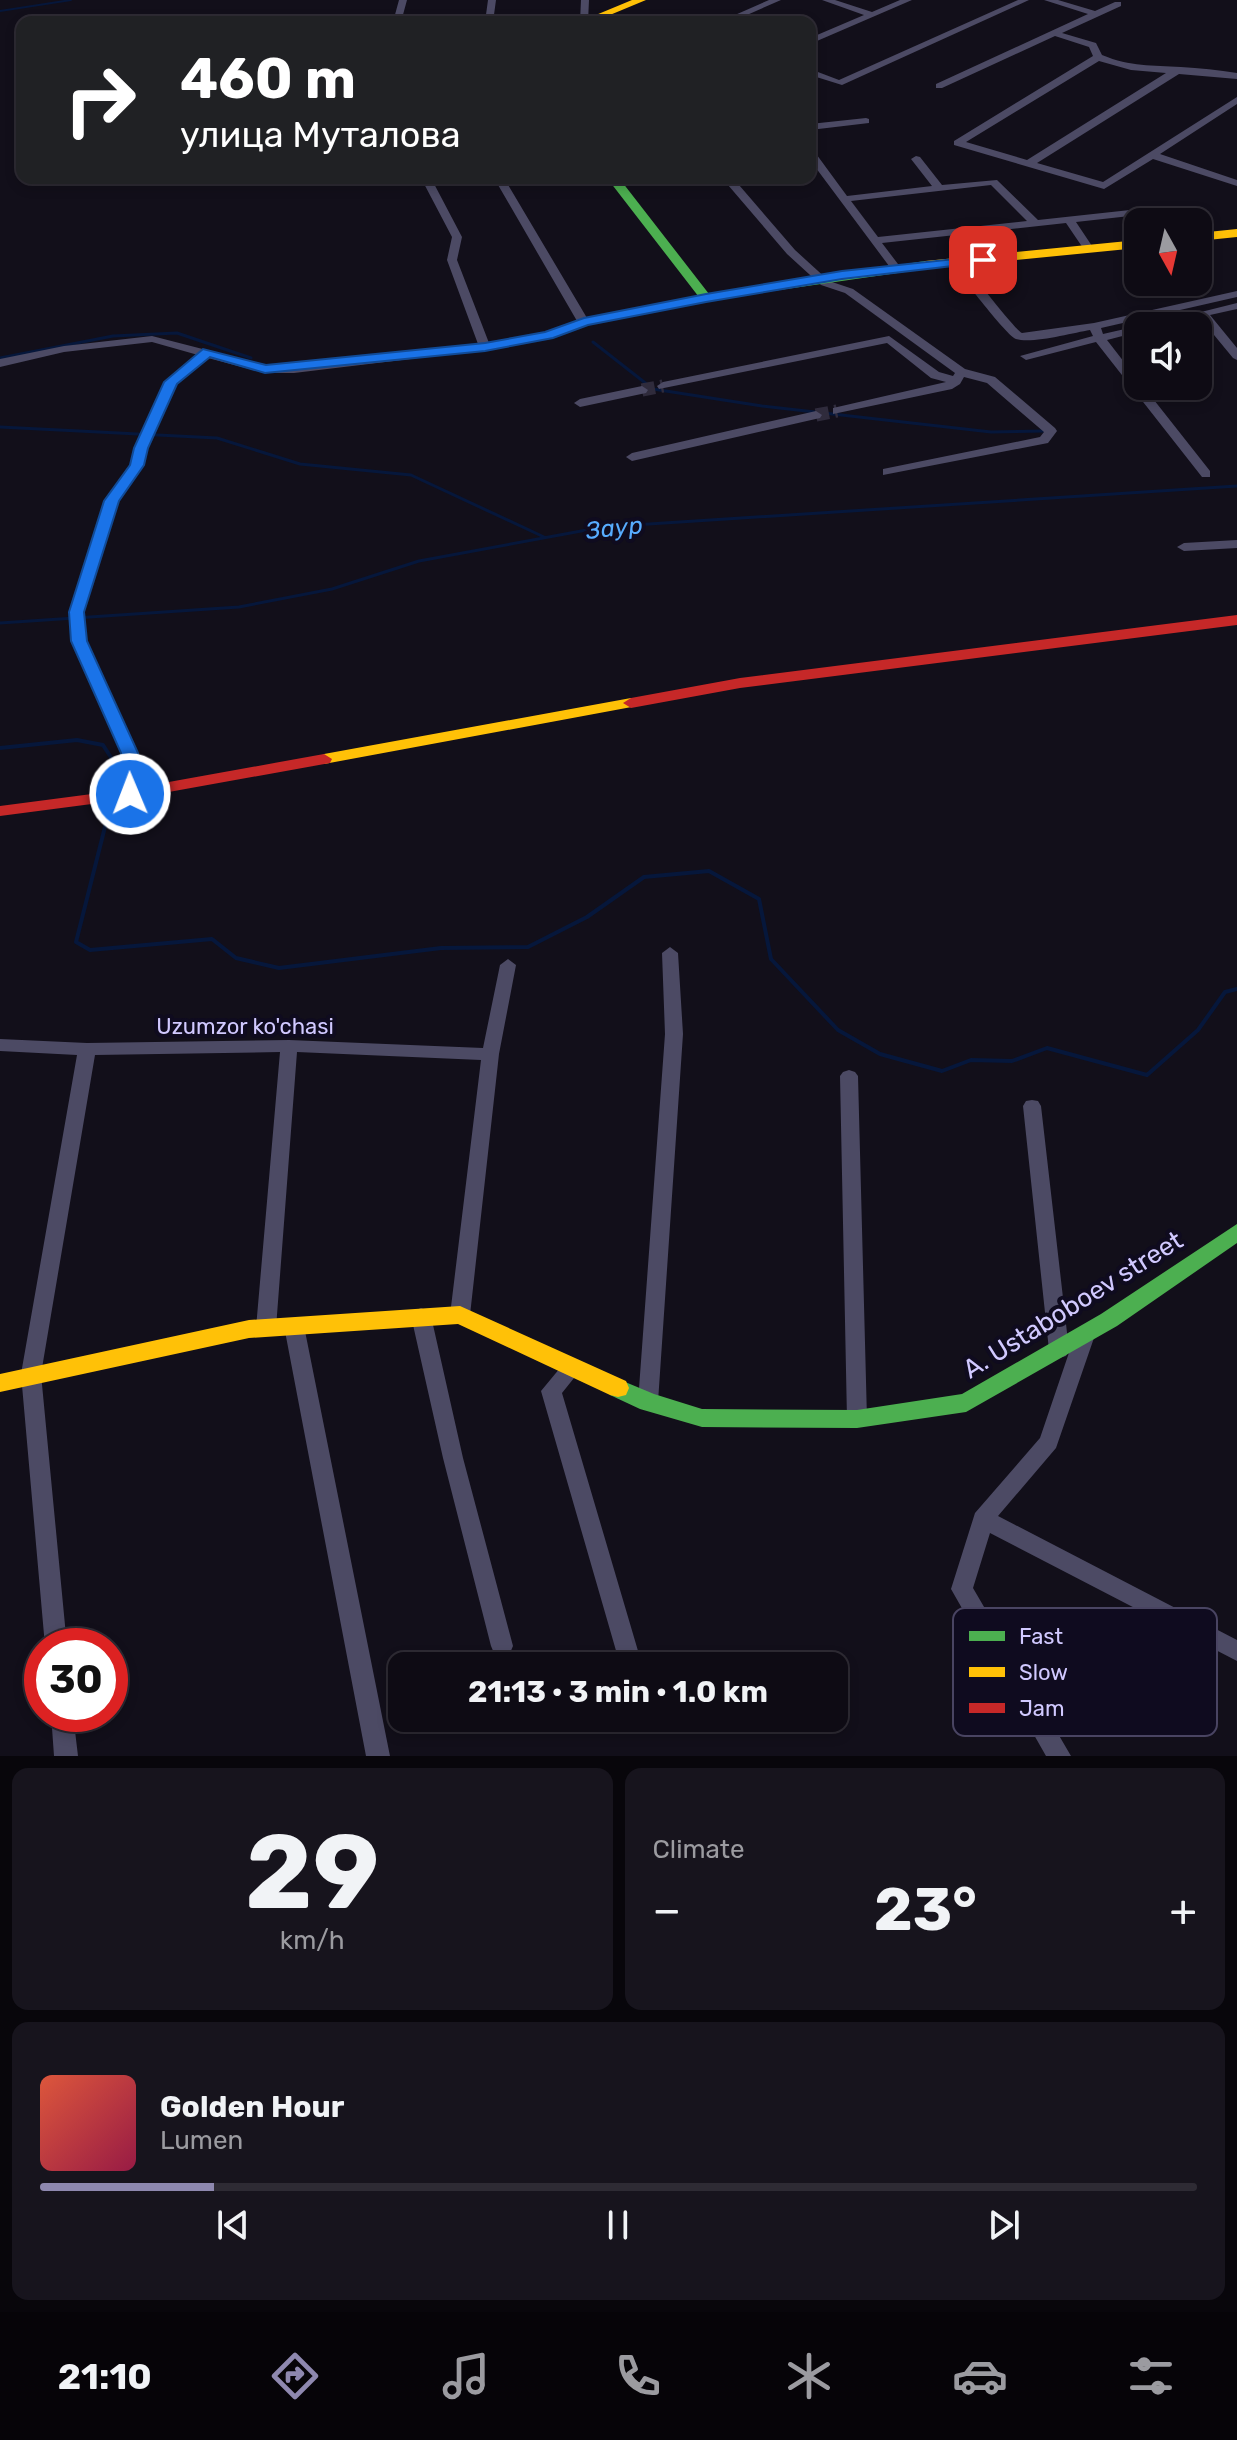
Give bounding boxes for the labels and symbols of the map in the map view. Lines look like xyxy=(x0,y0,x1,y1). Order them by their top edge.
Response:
north arrow xyxy=(1124,208,1212,296)
pin xyxy=(949,226,1017,294)
water label: Заур xyxy=(583,511,644,545)
position arrow xyxy=(88,752,172,836)
street label: Uzumzor ko'chasi xyxy=(156,1013,334,1040)
street label: A. Ustaboboev street xyxy=(957,1225,1189,1385)
legend xyxy=(953,1608,1217,1736)
text: Fast xyxy=(1019,1623,1064,1650)
speed limit sign: 30 xyxy=(24,1628,128,1732)
text: Slow xyxy=(1019,1659,1068,1686)
text: Jam xyxy=(1019,1695,1065,1722)

